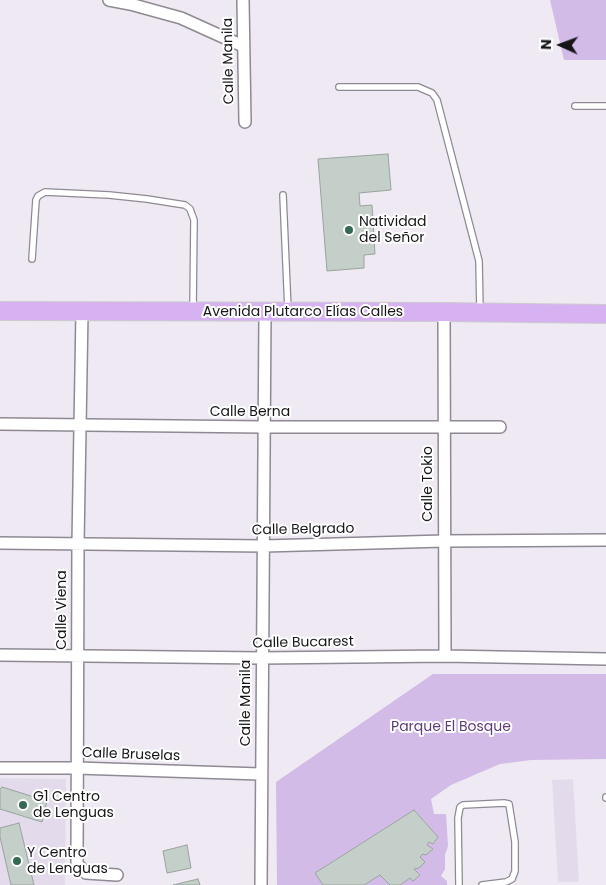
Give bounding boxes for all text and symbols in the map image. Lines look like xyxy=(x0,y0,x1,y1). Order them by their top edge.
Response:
street label: Calle Manila xyxy=(220,18,238,104)
north arrow xyxy=(536,20,586,70)
text: N xyxy=(536,39,556,50)
place label: Natividad del Señor xyxy=(359,214,427,246)
marker: Natividad del Señor xyxy=(343,224,355,236)
street label: Avenida Plutarco Elías Calles xyxy=(203,304,403,320)
street label: Calle Berna xyxy=(210,404,290,420)
street label: Calle Tokio xyxy=(420,446,436,522)
street label: Calle Belgrado xyxy=(251,521,355,539)
street label: Calle Viena xyxy=(54,570,70,650)
street label: Calle Bucarest xyxy=(252,634,354,652)
street label: Calle Manila xyxy=(238,660,254,746)
park label: Parque El Bosque xyxy=(391,719,511,735)
street label: Calle Bruselas xyxy=(81,745,181,765)
place label: G1 Centro de Lenguas xyxy=(33,789,114,822)
marker: G1 Centro de Lenguas xyxy=(17,799,29,811)
place label: Y Centro de Lenguas xyxy=(27,845,108,878)
marker: Y Centro de Lenguas xyxy=(11,855,23,867)

